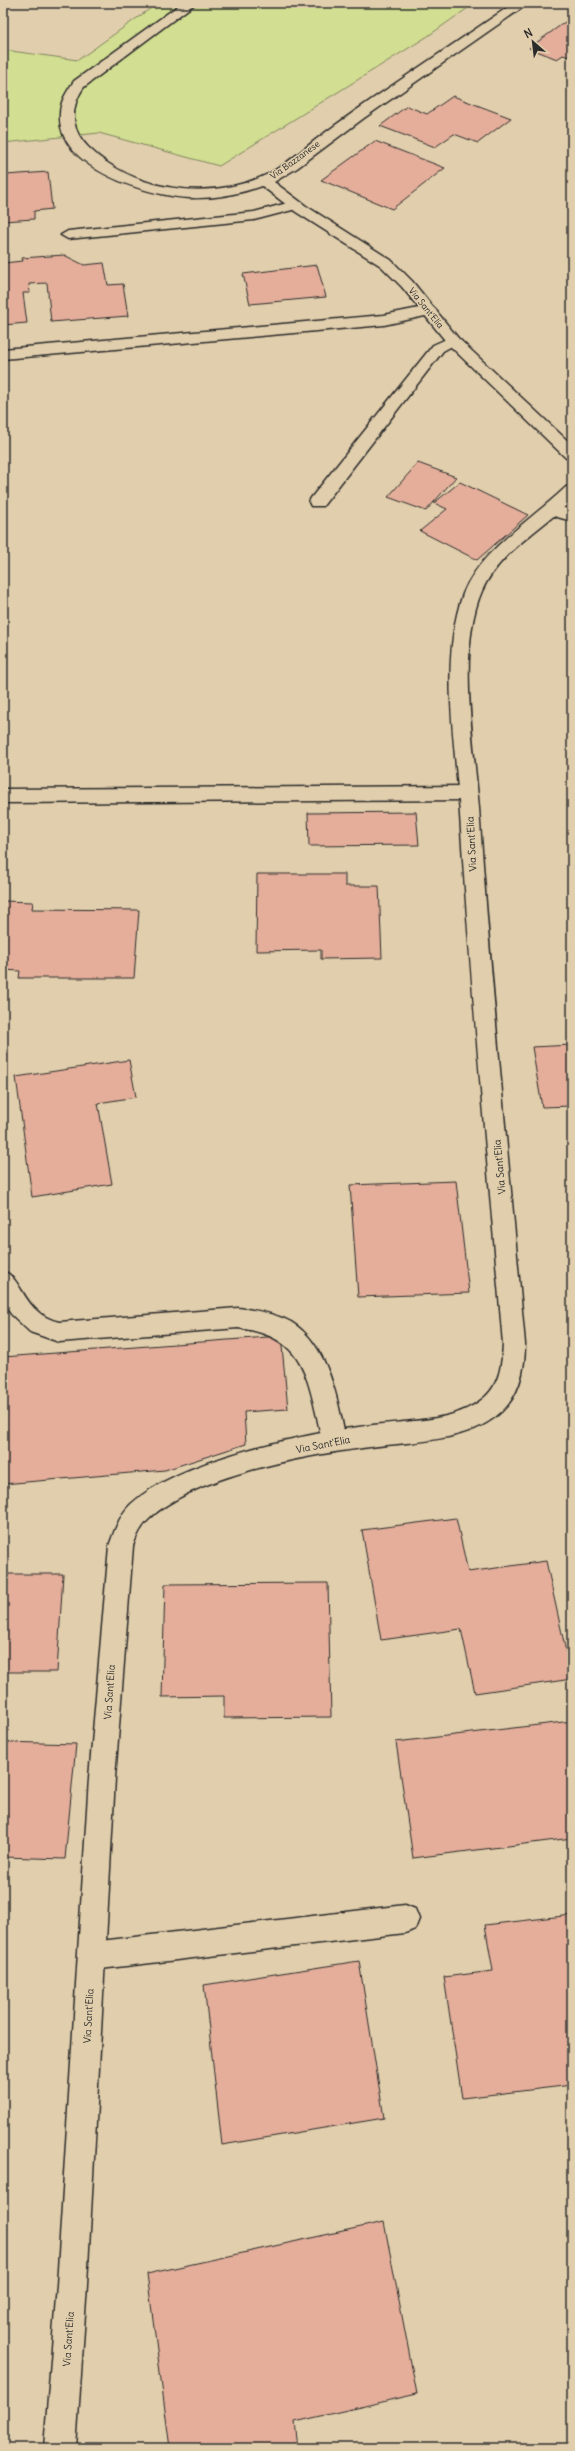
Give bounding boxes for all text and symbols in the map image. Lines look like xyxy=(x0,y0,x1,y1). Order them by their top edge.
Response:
north arrow xyxy=(513,22,553,62)
text: N xyxy=(522,25,535,41)
street label: Via Bazzanese xyxy=(268,138,322,181)
street label: Via Sant'Elia xyxy=(407,285,446,330)
street label: Via Sant'Elia xyxy=(464,816,479,872)
street label: Via Sant'Elia xyxy=(491,1139,508,1195)
street label: Via Sant'Elia xyxy=(295,1433,352,1456)
street label: Via Sant'Elia xyxy=(101,1664,118,1720)
street label: Via Sant'Elia xyxy=(81,1988,96,2044)
street label: Via Sant'Elia xyxy=(60,2311,77,2367)

